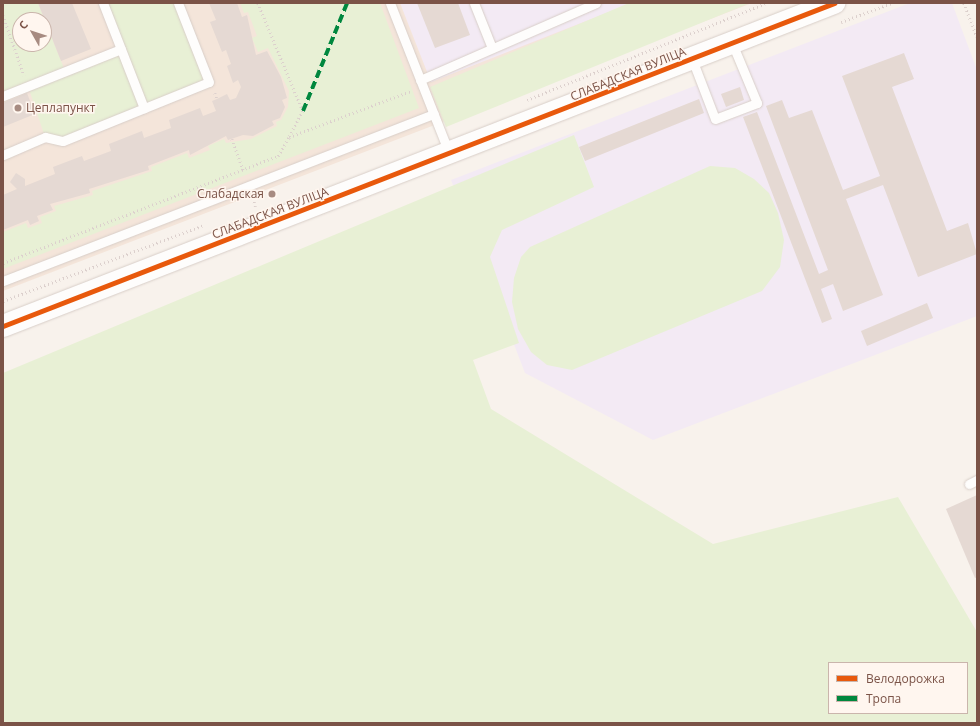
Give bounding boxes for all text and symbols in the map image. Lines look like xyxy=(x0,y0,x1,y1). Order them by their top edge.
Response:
north arrow xyxy=(12,12,52,52)
text: С xyxy=(15,17,31,32)
street label: СЛАБАДСКАЯ ВУЛІЦА xyxy=(568,44,688,104)
place label: Цеплапункт xyxy=(26,101,95,115)
marker: Цеплапункт xyxy=(13,103,23,113)
street label: СЛАБАДСКАЯ ВУЛІЦА xyxy=(210,184,330,242)
place label: Слабадская xyxy=(197,187,264,201)
marker: Слабадская xyxy=(267,189,277,199)
legend xyxy=(828,662,968,714)
text: Велодорожка xyxy=(866,670,945,687)
text: Тропа xyxy=(866,690,901,707)

